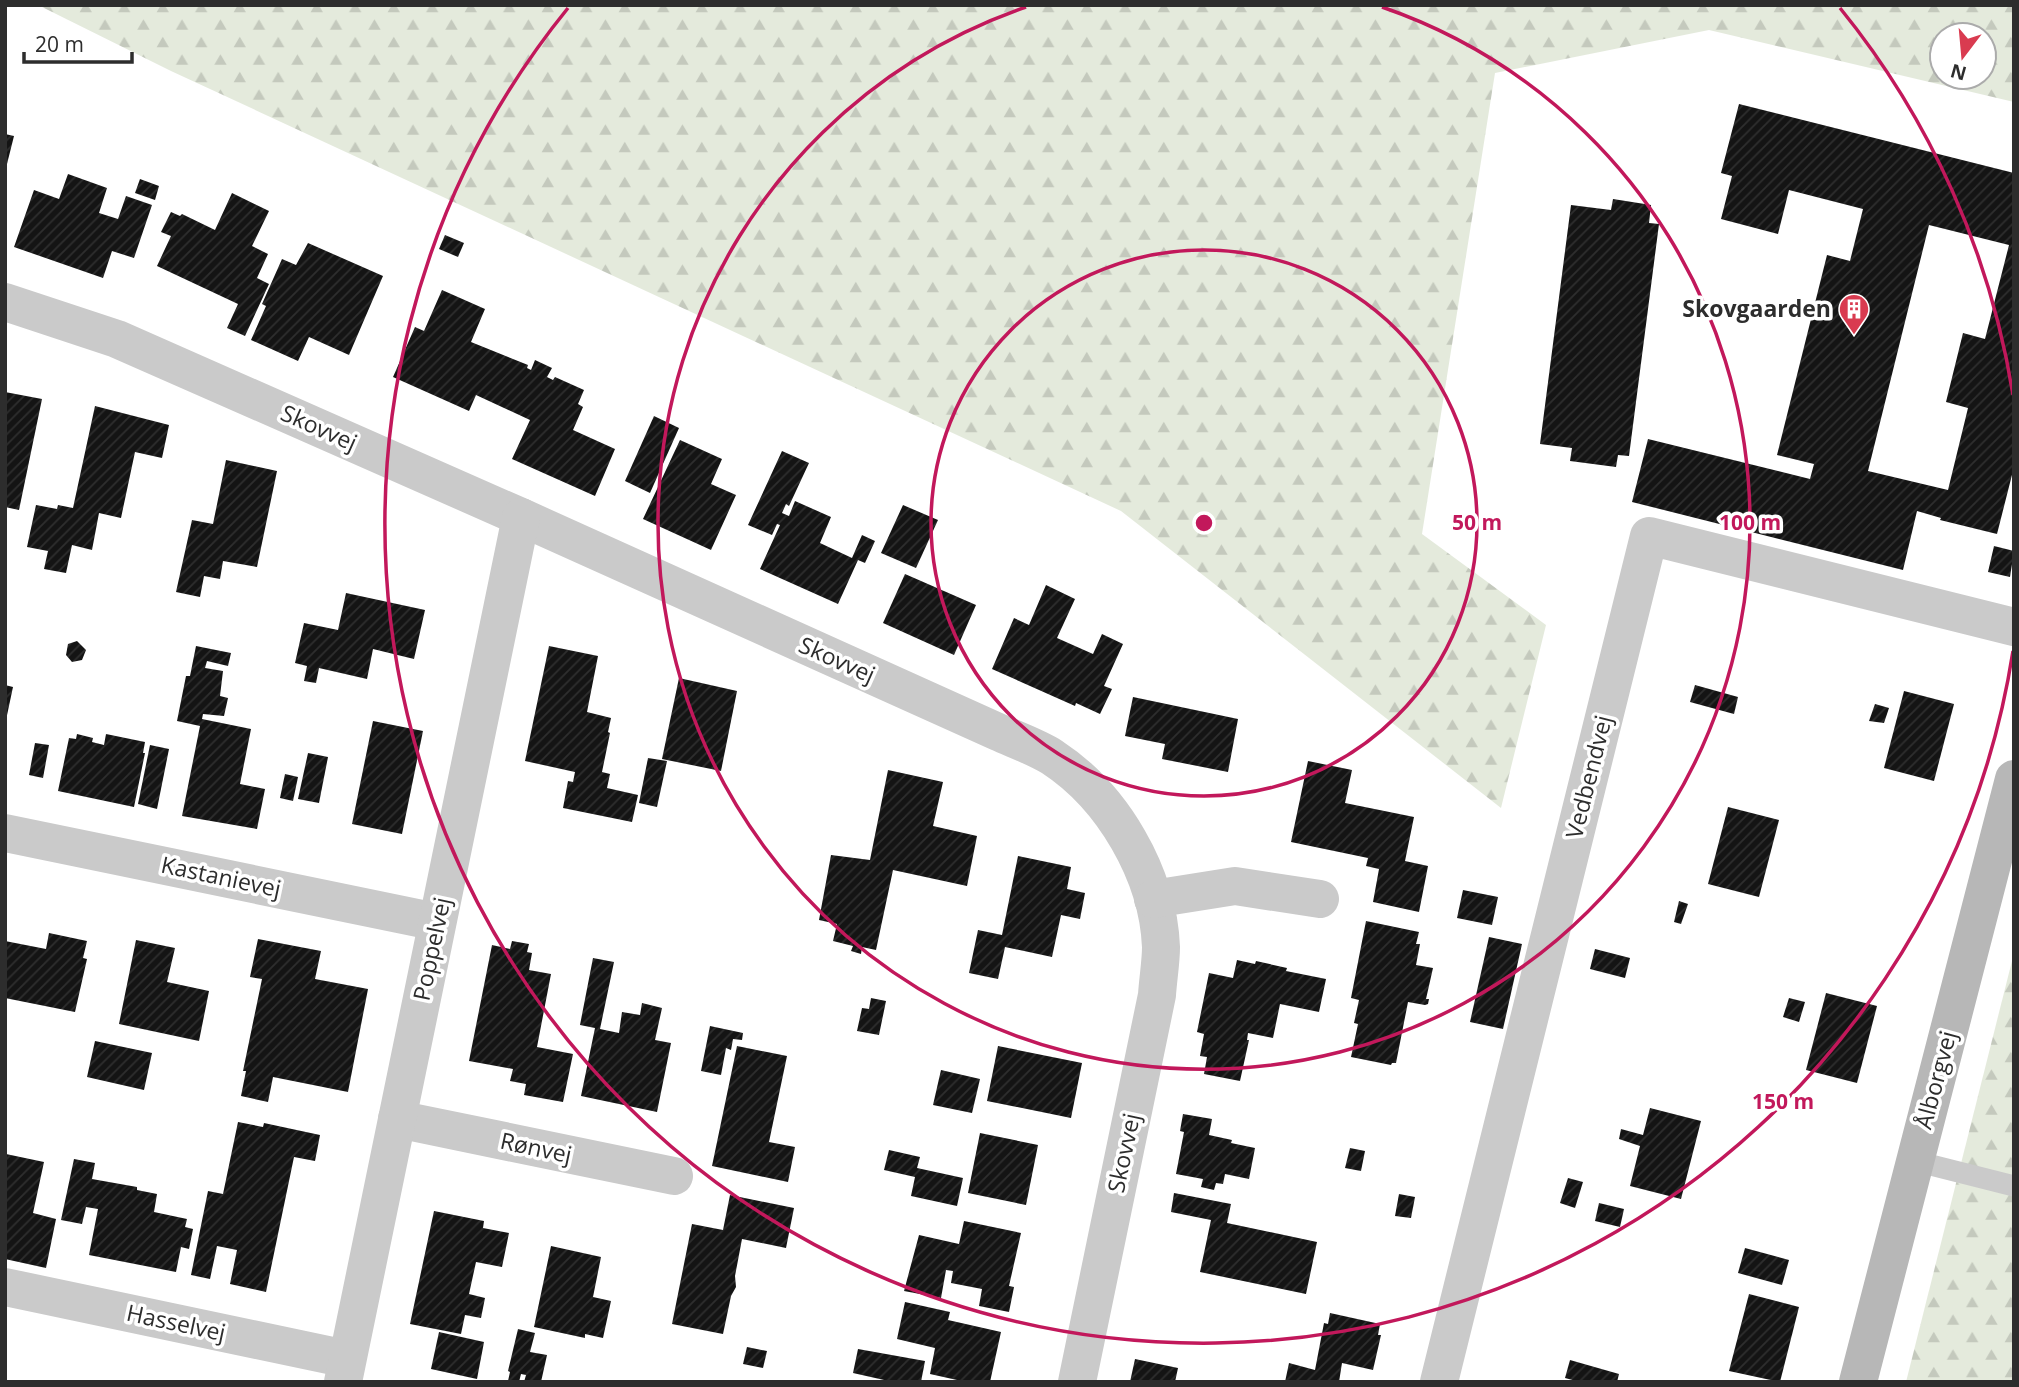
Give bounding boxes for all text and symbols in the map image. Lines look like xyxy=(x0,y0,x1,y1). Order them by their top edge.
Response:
scale bar xyxy=(24,21,133,65)
north arrow xyxy=(1928,21,1998,91)
text: 20 m xyxy=(35,30,84,58)
text: N xyxy=(1947,58,1969,87)
place label: Skovgaarden xyxy=(1682,292,1831,324)
building icon: Skovgaarden xyxy=(1837,292,1871,336)
street label: Skovvej xyxy=(276,396,363,458)
text: 50 m xyxy=(1452,508,1502,536)
text: 100 m xyxy=(1719,508,1781,536)
centre of rings xyxy=(1192,511,1216,535)
street label: Skovvej xyxy=(794,628,881,690)
street label: Vedbendvej xyxy=(1557,712,1619,842)
street label: Kastanievej xyxy=(158,848,284,904)
street label: Poppelvej xyxy=(404,894,458,1003)
street label: Ålborgvej xyxy=(1907,1027,1963,1132)
text: 150 m xyxy=(1752,1087,1814,1115)
street label: Skovvej xyxy=(1099,1110,1147,1195)
street label: Rønvej xyxy=(497,1124,575,1170)
street label: Hasselvej xyxy=(124,1296,229,1348)

